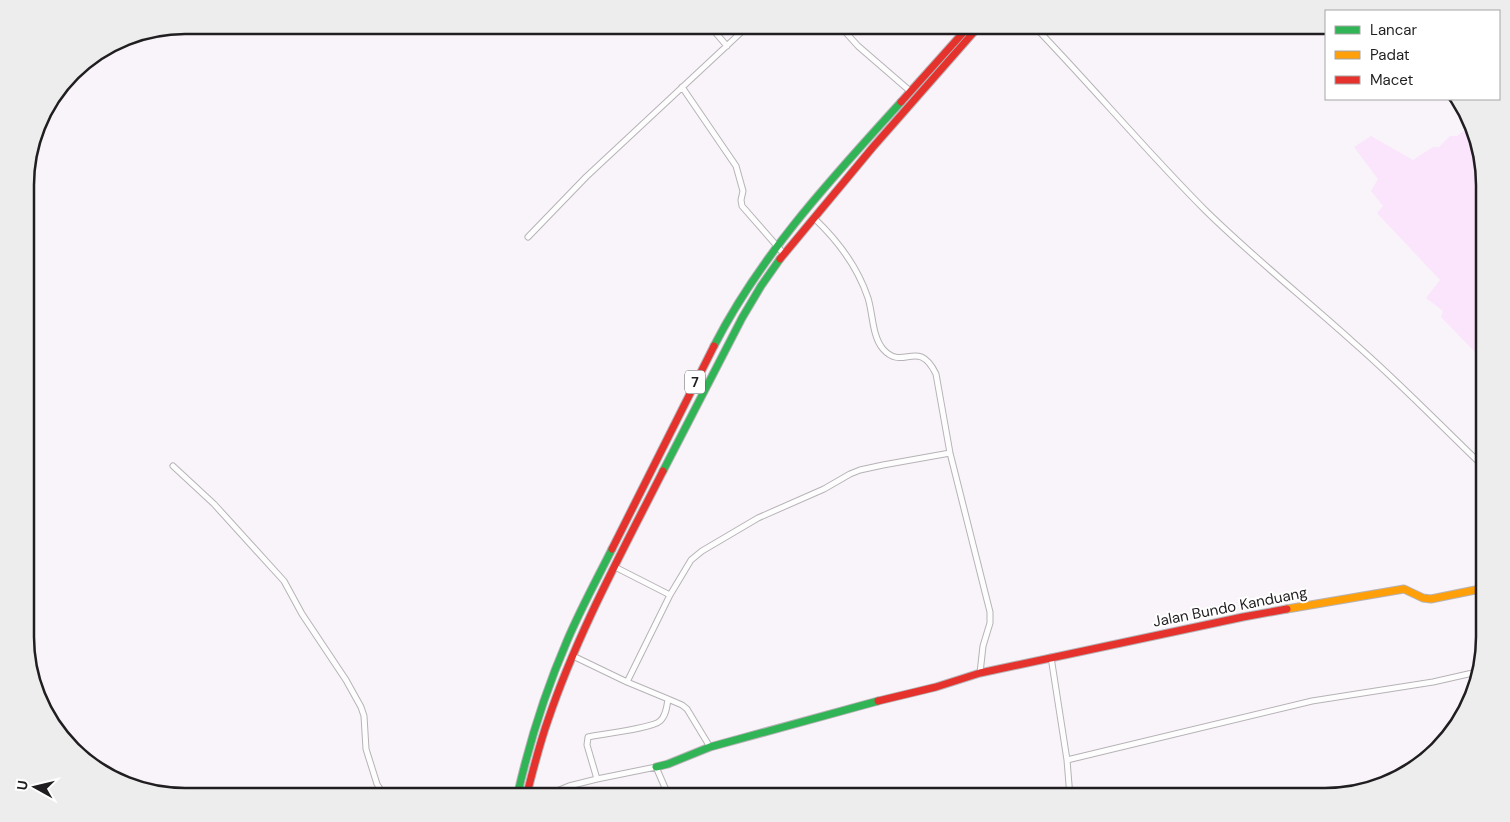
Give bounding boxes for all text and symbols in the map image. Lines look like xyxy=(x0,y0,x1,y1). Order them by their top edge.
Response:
legend xyxy=(1325,10,1500,100)
text: Lancar xyxy=(1370,20,1417,40)
text: Padat xyxy=(1370,45,1410,65)
text: Macet xyxy=(1370,70,1414,90)
road number: 7 xyxy=(685,371,705,394)
street label: Jalan Bundo Kanduang xyxy=(1151,582,1309,632)
north arrow xyxy=(10,762,60,812)
text: U xyxy=(13,779,32,791)

